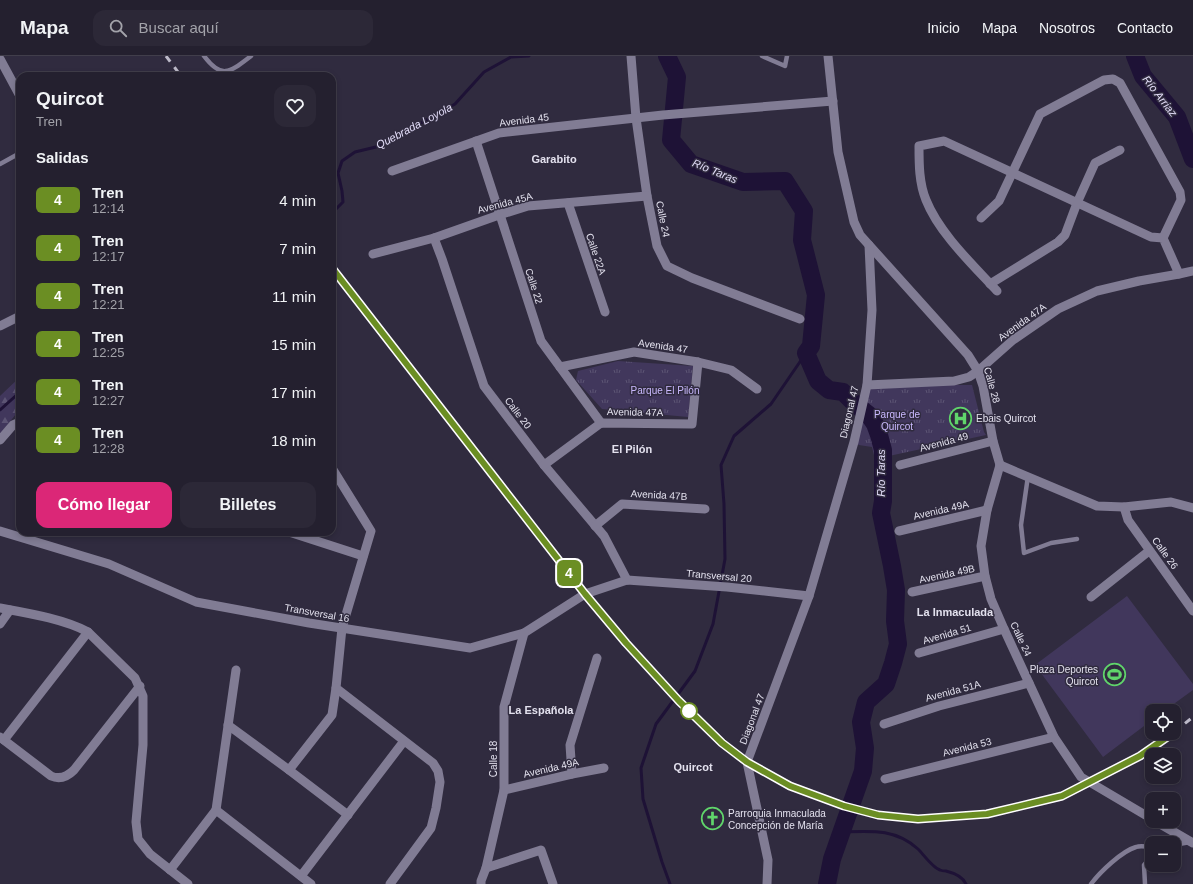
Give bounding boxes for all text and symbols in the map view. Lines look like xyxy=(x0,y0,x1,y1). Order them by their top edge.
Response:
search box xyxy=(93,10,373,46)
text: Mapa xyxy=(20,17,69,38)
icon: search xyxy=(107,17,129,39)
text: Buscar aquí xyxy=(139,19,219,36)
text: Inicio xyxy=(927,20,960,36)
text: Mapa xyxy=(982,20,1017,36)
text: Nosotros xyxy=(1039,20,1095,36)
text: Contacto xyxy=(1117,20,1173,36)
water label: Río Arriaz xyxy=(1140,73,1180,119)
button: heart xyxy=(274,85,316,127)
text: Quircot xyxy=(36,88,104,109)
water label: Quebrada Loyola xyxy=(374,101,454,151)
street label: Avenida 45 xyxy=(499,111,550,128)
text: Tren xyxy=(36,114,62,129)
text: Salidas xyxy=(36,149,89,166)
district label: Garabito xyxy=(531,153,577,165)
water label: Río Taras xyxy=(691,157,740,186)
text: Tren xyxy=(92,184,124,201)
street label: Avenida 45A xyxy=(476,190,534,216)
text: 4 xyxy=(54,192,62,208)
text: 4 min xyxy=(279,192,316,209)
street label: Calle 24 xyxy=(654,200,672,238)
text: 12:14 xyxy=(92,201,125,216)
text: Tren xyxy=(92,232,124,249)
street label: Calle 22A xyxy=(584,232,608,277)
text: 4 xyxy=(54,240,62,256)
text: 7 min xyxy=(279,240,316,257)
text: 12:17 xyxy=(92,249,125,264)
street label: Calle 22 xyxy=(523,267,545,306)
text: Tren xyxy=(92,280,124,297)
text: 4 xyxy=(54,288,62,304)
text: 11 min xyxy=(272,288,316,305)
text: 12:21 xyxy=(92,297,125,312)
street label: Avenida 47A xyxy=(996,301,1048,343)
text: Tren xyxy=(92,328,124,345)
text: 4 xyxy=(54,336,62,352)
text: 15 min xyxy=(271,336,316,353)
street label: Avenida 47 xyxy=(638,337,689,355)
text: 12:25 xyxy=(92,345,125,360)
street label: Calle 28 xyxy=(982,366,1002,405)
text: Tren xyxy=(92,376,124,393)
text: 4 xyxy=(54,384,62,400)
text: 17 min xyxy=(271,384,316,401)
street label: Diagonal 47 xyxy=(838,384,860,439)
park label: Parque El Pilón xyxy=(631,385,699,396)
text: 12:27 xyxy=(92,393,125,408)
street label: Calle 20 xyxy=(503,395,534,431)
hospital icon: Ebais Quircot xyxy=(948,405,974,431)
street label: Avenida 47A xyxy=(607,406,664,418)
park label: Parque de Quircot xyxy=(874,409,921,432)
place label: Ebais Quircot xyxy=(976,413,1036,424)
text: Tren xyxy=(92,424,124,441)
street label: Avenida 49 xyxy=(918,430,970,454)
text: 4 xyxy=(54,432,62,448)
text: 18 min xyxy=(271,432,316,449)
text: 12:28 xyxy=(92,441,125,456)
district label: El Pilón xyxy=(612,443,652,455)
water label: Río Taras xyxy=(875,449,887,497)
button: Cómo llegar xyxy=(36,482,172,528)
button: Billetes xyxy=(180,482,316,528)
street label: Avenida 47B xyxy=(630,488,688,502)
street label: Avenida 49A xyxy=(912,498,970,522)
street label: Calle 26 xyxy=(1150,535,1180,571)
line badge: 4 xyxy=(556,560,582,586)
street label: Avenida 49B xyxy=(918,563,976,585)
text: 4 xyxy=(565,565,573,581)
street label: Transversal 20 xyxy=(686,568,753,584)
street label: Transversal 16 xyxy=(284,602,351,624)
district label: La Inmaculada xyxy=(917,606,994,618)
street label: Calle 24 xyxy=(1008,620,1034,658)
street label: Avenida 51 xyxy=(922,622,973,646)
sports icon: Plaza Deportes Quircot xyxy=(1101,662,1127,688)
place label: Plaza Deportes Quircot xyxy=(1030,664,1098,687)
street label: Avenida 51A xyxy=(924,678,982,704)
street label: Diagonal 47 xyxy=(737,692,767,746)
unlabelled marker xyxy=(680,702,698,720)
district label: La Española xyxy=(509,704,574,716)
map controls xyxy=(1145,704,1181,872)
button: locate xyxy=(1145,704,1181,740)
street label: Avenida 53 xyxy=(941,736,993,758)
street label: Calle 18 xyxy=(488,740,499,777)
button: layers xyxy=(1145,748,1181,784)
street label: Avenida 49A xyxy=(522,756,580,780)
district label: Quircot xyxy=(673,761,713,773)
button: + xyxy=(1145,792,1181,828)
church icon: Parroquia Inmaculada Concepción de María xyxy=(700,806,726,832)
place label: Parroquia Inmaculada Concepción de María xyxy=(728,808,826,831)
button: − xyxy=(1145,836,1181,872)

